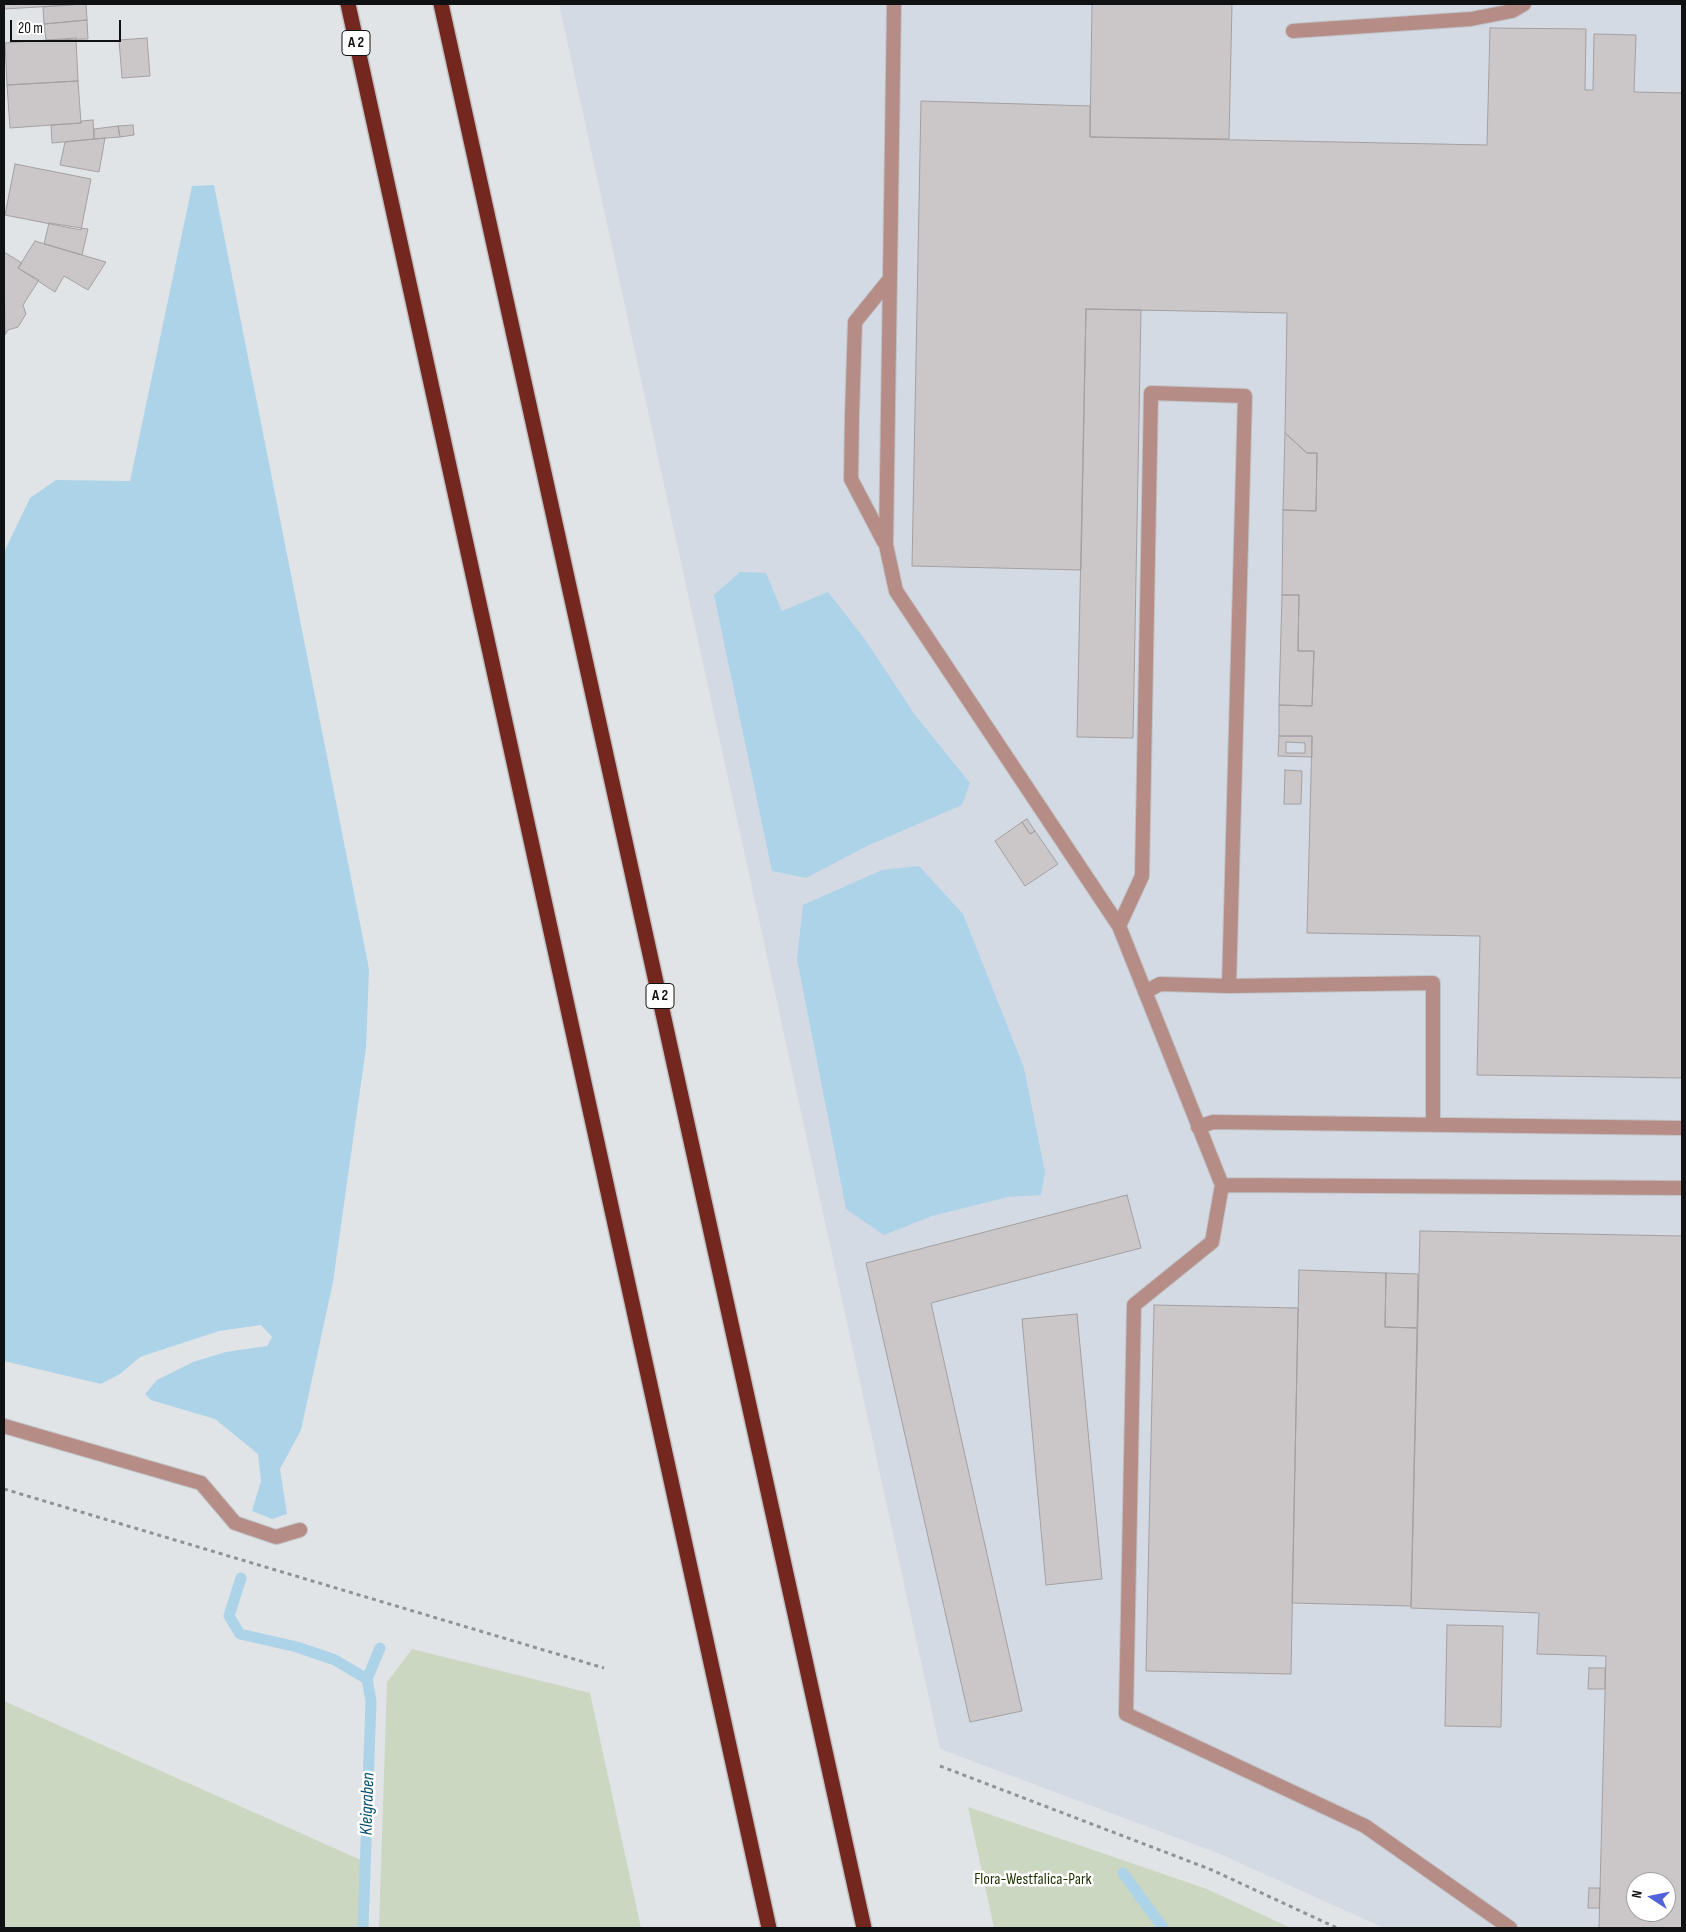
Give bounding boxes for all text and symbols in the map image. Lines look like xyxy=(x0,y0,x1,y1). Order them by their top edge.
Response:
scale bar xyxy=(12,10,124,42)
text: 20 m xyxy=(18,19,43,38)
road number: A 2 xyxy=(342,30,370,56)
road number: A 2 xyxy=(646,984,674,1008)
water label: Kleigraben xyxy=(356,1772,380,1836)
park label: Flora-Westfalica-Park xyxy=(974,1870,1092,1890)
north arrow xyxy=(1626,1872,1676,1922)
text: N xyxy=(1628,1889,1646,1900)

